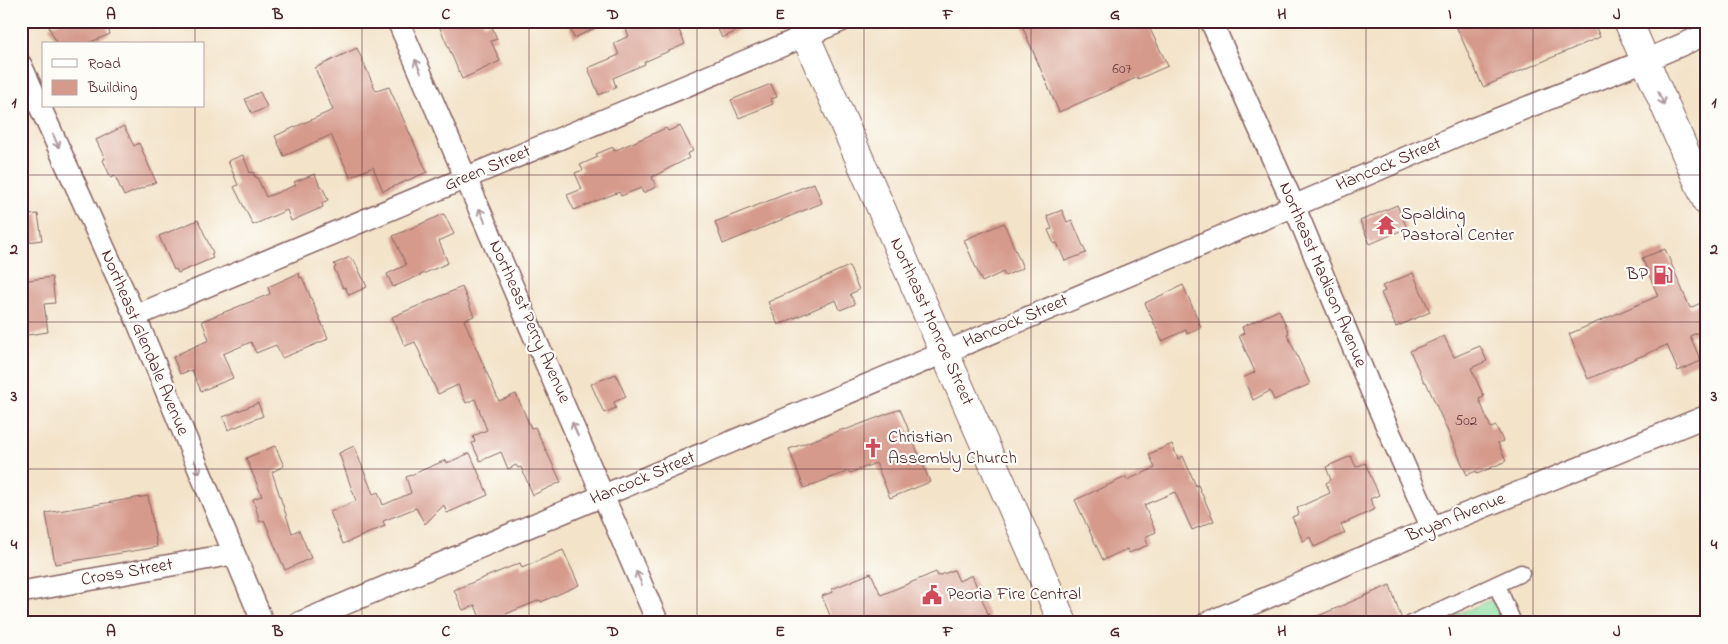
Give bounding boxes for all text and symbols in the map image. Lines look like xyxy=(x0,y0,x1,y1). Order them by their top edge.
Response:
text: A xyxy=(106,3,116,27)
text: B xyxy=(272,3,284,27)
text: C xyxy=(442,3,451,27)
text: D xyxy=(606,3,619,27)
text: E xyxy=(775,3,785,27)
text: F xyxy=(942,3,954,27)
text: G xyxy=(1110,3,1120,27)
text: H xyxy=(1277,3,1287,27)
text: I xyxy=(1448,3,1452,27)
text: J xyxy=(1613,3,1621,27)
legend xyxy=(42,42,205,108)
text: Road xyxy=(88,53,121,75)
house number: 607 xyxy=(1112,58,1132,80)
one-way arrow xyxy=(412,59,422,74)
text: Building xyxy=(87,77,137,100)
one-way arrow xyxy=(1656,90,1666,105)
text: 1 xyxy=(11,91,17,115)
text: 1 xyxy=(1711,91,1717,115)
street label: Hancock Street xyxy=(1332,131,1446,199)
one-way arrow xyxy=(51,133,61,148)
street label: Green Street xyxy=(441,139,535,199)
street label: Northeast Madison Avenue xyxy=(1271,178,1373,372)
place label: Spalding Pastoral Center xyxy=(1401,202,1514,249)
one-way arrow xyxy=(477,208,487,223)
temple icon: Spalding Pastoral Center xyxy=(1375,214,1397,236)
street label: Northeast Monroe Street xyxy=(882,234,980,410)
street label: Northeast Perry Avenue xyxy=(481,236,577,409)
text: 2 xyxy=(9,238,18,262)
text: 2 xyxy=(1709,238,1718,262)
street label: Northeast Glendale Avenue xyxy=(93,246,195,441)
place label: BP xyxy=(1626,262,1649,288)
fuel station icon: BP xyxy=(1652,264,1674,286)
street label: Hancock Street xyxy=(959,288,1073,356)
text: 3 xyxy=(10,385,18,409)
text: 3 xyxy=(1710,385,1718,409)
house number: 502 xyxy=(1455,410,1478,432)
one-way arrow xyxy=(569,422,579,437)
place label: Christian Assembly Church xyxy=(888,425,1017,472)
church icon: Christian Assembly Church xyxy=(862,437,884,459)
street label: Hancock Street xyxy=(586,445,700,513)
one-way arrow xyxy=(193,459,202,474)
street label: Bryan Avenue xyxy=(1402,486,1510,550)
text: 4 xyxy=(10,533,18,557)
text: 4 xyxy=(1710,533,1718,557)
street label: Cross Street xyxy=(79,552,175,594)
one-way arrow xyxy=(634,571,644,586)
place label: Peoria Fire Central xyxy=(947,582,1081,608)
public building icon: Peoria Fire Central xyxy=(921,584,943,606)
text: A xyxy=(106,620,116,644)
text: B xyxy=(272,620,284,644)
text: C xyxy=(442,620,451,644)
text: D xyxy=(606,620,619,644)
text: E xyxy=(775,620,785,644)
text: F xyxy=(942,620,954,644)
text: G xyxy=(1110,620,1120,644)
text: H xyxy=(1277,620,1287,644)
text: I xyxy=(1448,620,1452,644)
text: J xyxy=(1613,620,1621,644)

